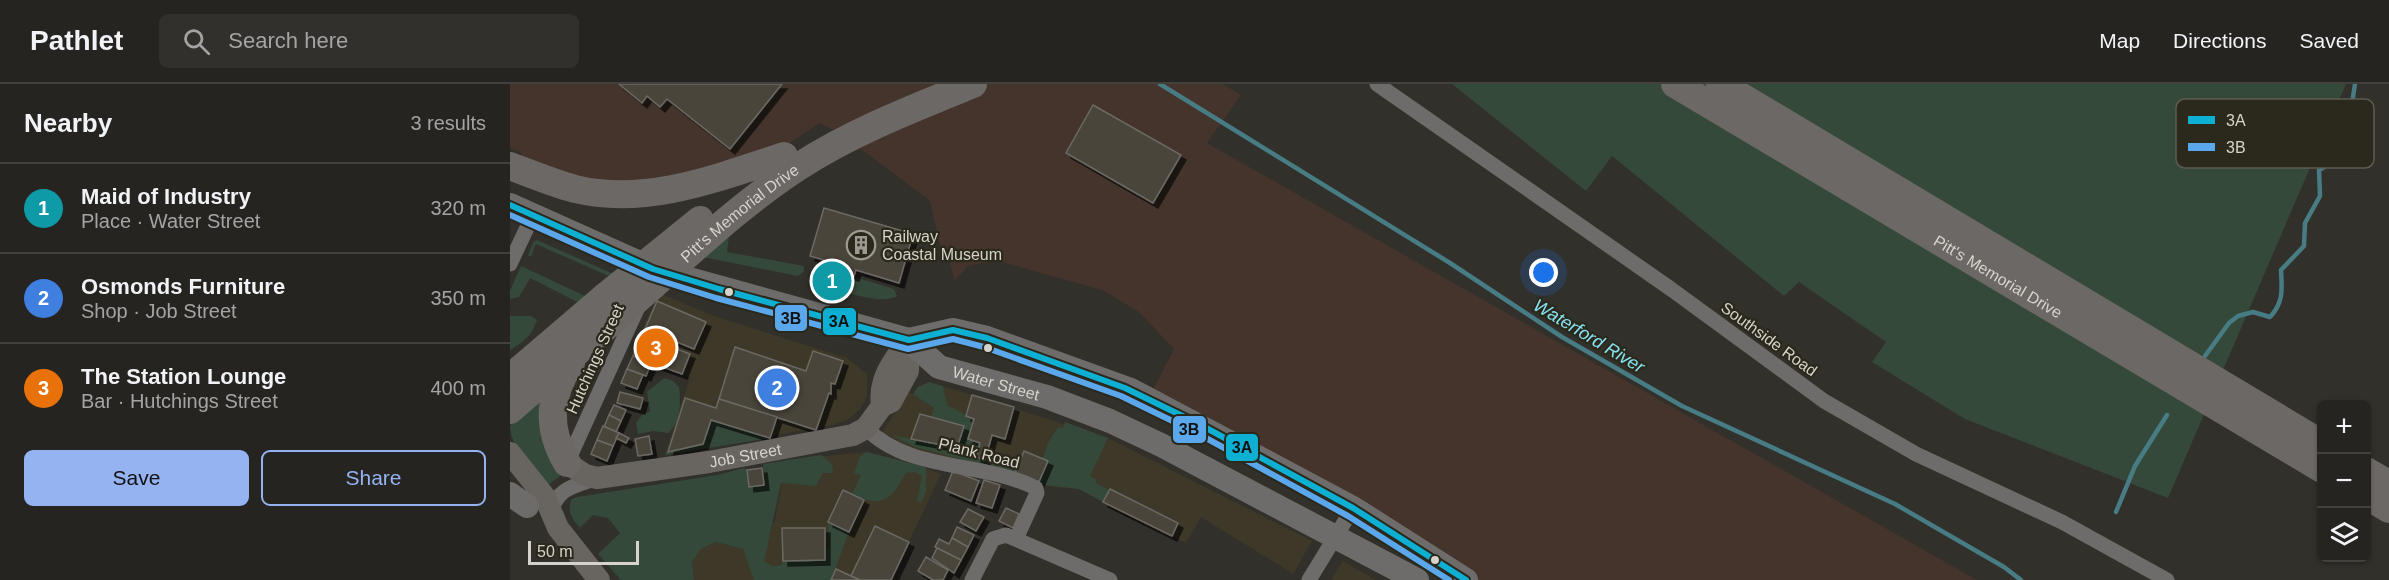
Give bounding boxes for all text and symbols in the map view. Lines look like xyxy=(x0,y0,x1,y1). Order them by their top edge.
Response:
search box xyxy=(159,14,579,68)
text: Pathlet xyxy=(30,25,123,56)
icon: search xyxy=(180,25,213,58)
text: Search here xyxy=(228,28,348,53)
text: Map xyxy=(2099,29,2140,52)
text: Directions xyxy=(2173,29,2266,52)
text: Saved xyxy=(2299,29,2359,52)
legend xyxy=(2176,99,2374,168)
text: Nearby xyxy=(24,108,112,138)
text: 3 results xyxy=(410,112,486,134)
text: 3A xyxy=(2226,112,2246,129)
text: 3B xyxy=(2226,139,2246,156)
street label: Pitt's Memorial Drive xyxy=(677,161,802,265)
text: Maid of Industry xyxy=(81,184,251,209)
text: 1 xyxy=(38,197,49,219)
text: 320 m xyxy=(430,197,486,219)
text: Place · Water Street xyxy=(81,210,260,232)
place label: Railway Coastal Museum xyxy=(882,228,1002,263)
building icon: Railway Coastal Museum xyxy=(845,229,877,261)
street label: Pitt's Memorial Drive xyxy=(1931,232,2065,321)
pin: 1 xyxy=(812,258,852,304)
your location xyxy=(1529,258,1558,287)
text: Osmonds Furniture xyxy=(81,274,285,299)
unlabelled marker xyxy=(723,286,735,298)
text: 2 xyxy=(38,287,49,309)
text: 350 m xyxy=(430,287,486,309)
water label: Waterford River xyxy=(1530,295,1649,377)
street label: Southside Road xyxy=(1718,299,1820,379)
text: Shop · Job Street xyxy=(81,300,237,322)
street label: Hutchings Street xyxy=(563,301,627,416)
line badge: 3B xyxy=(774,304,808,332)
line badge: 3A xyxy=(822,307,857,336)
text: 3B xyxy=(781,310,801,327)
text: 3A xyxy=(829,313,850,330)
pin: 3 xyxy=(636,326,676,370)
unlabelled marker xyxy=(982,342,994,354)
street label: Water Street xyxy=(951,363,1042,403)
text: The Station Lounge xyxy=(81,364,286,389)
pin: 2 xyxy=(758,366,796,410)
text: 3 xyxy=(38,377,49,399)
text: 400 m xyxy=(430,377,486,399)
text: Bar · Hutchings Street xyxy=(81,390,278,412)
map controls xyxy=(2317,400,2371,562)
button: + xyxy=(2317,400,2371,454)
line badge: 3B xyxy=(1172,415,1207,444)
text: 3B xyxy=(1179,421,1199,438)
line badge: 3A xyxy=(1225,433,1259,462)
street label: Plank Road xyxy=(937,435,1021,471)
text: 3A xyxy=(1232,439,1253,456)
street label: Job Street xyxy=(708,440,783,470)
button: Save xyxy=(24,450,249,506)
button: Share xyxy=(261,450,486,506)
button: − xyxy=(2317,454,2371,508)
button: layers xyxy=(2317,508,2371,562)
scale bar xyxy=(528,538,639,566)
text: 50 m xyxy=(537,543,573,560)
unlabelled marker xyxy=(1429,554,1441,566)

